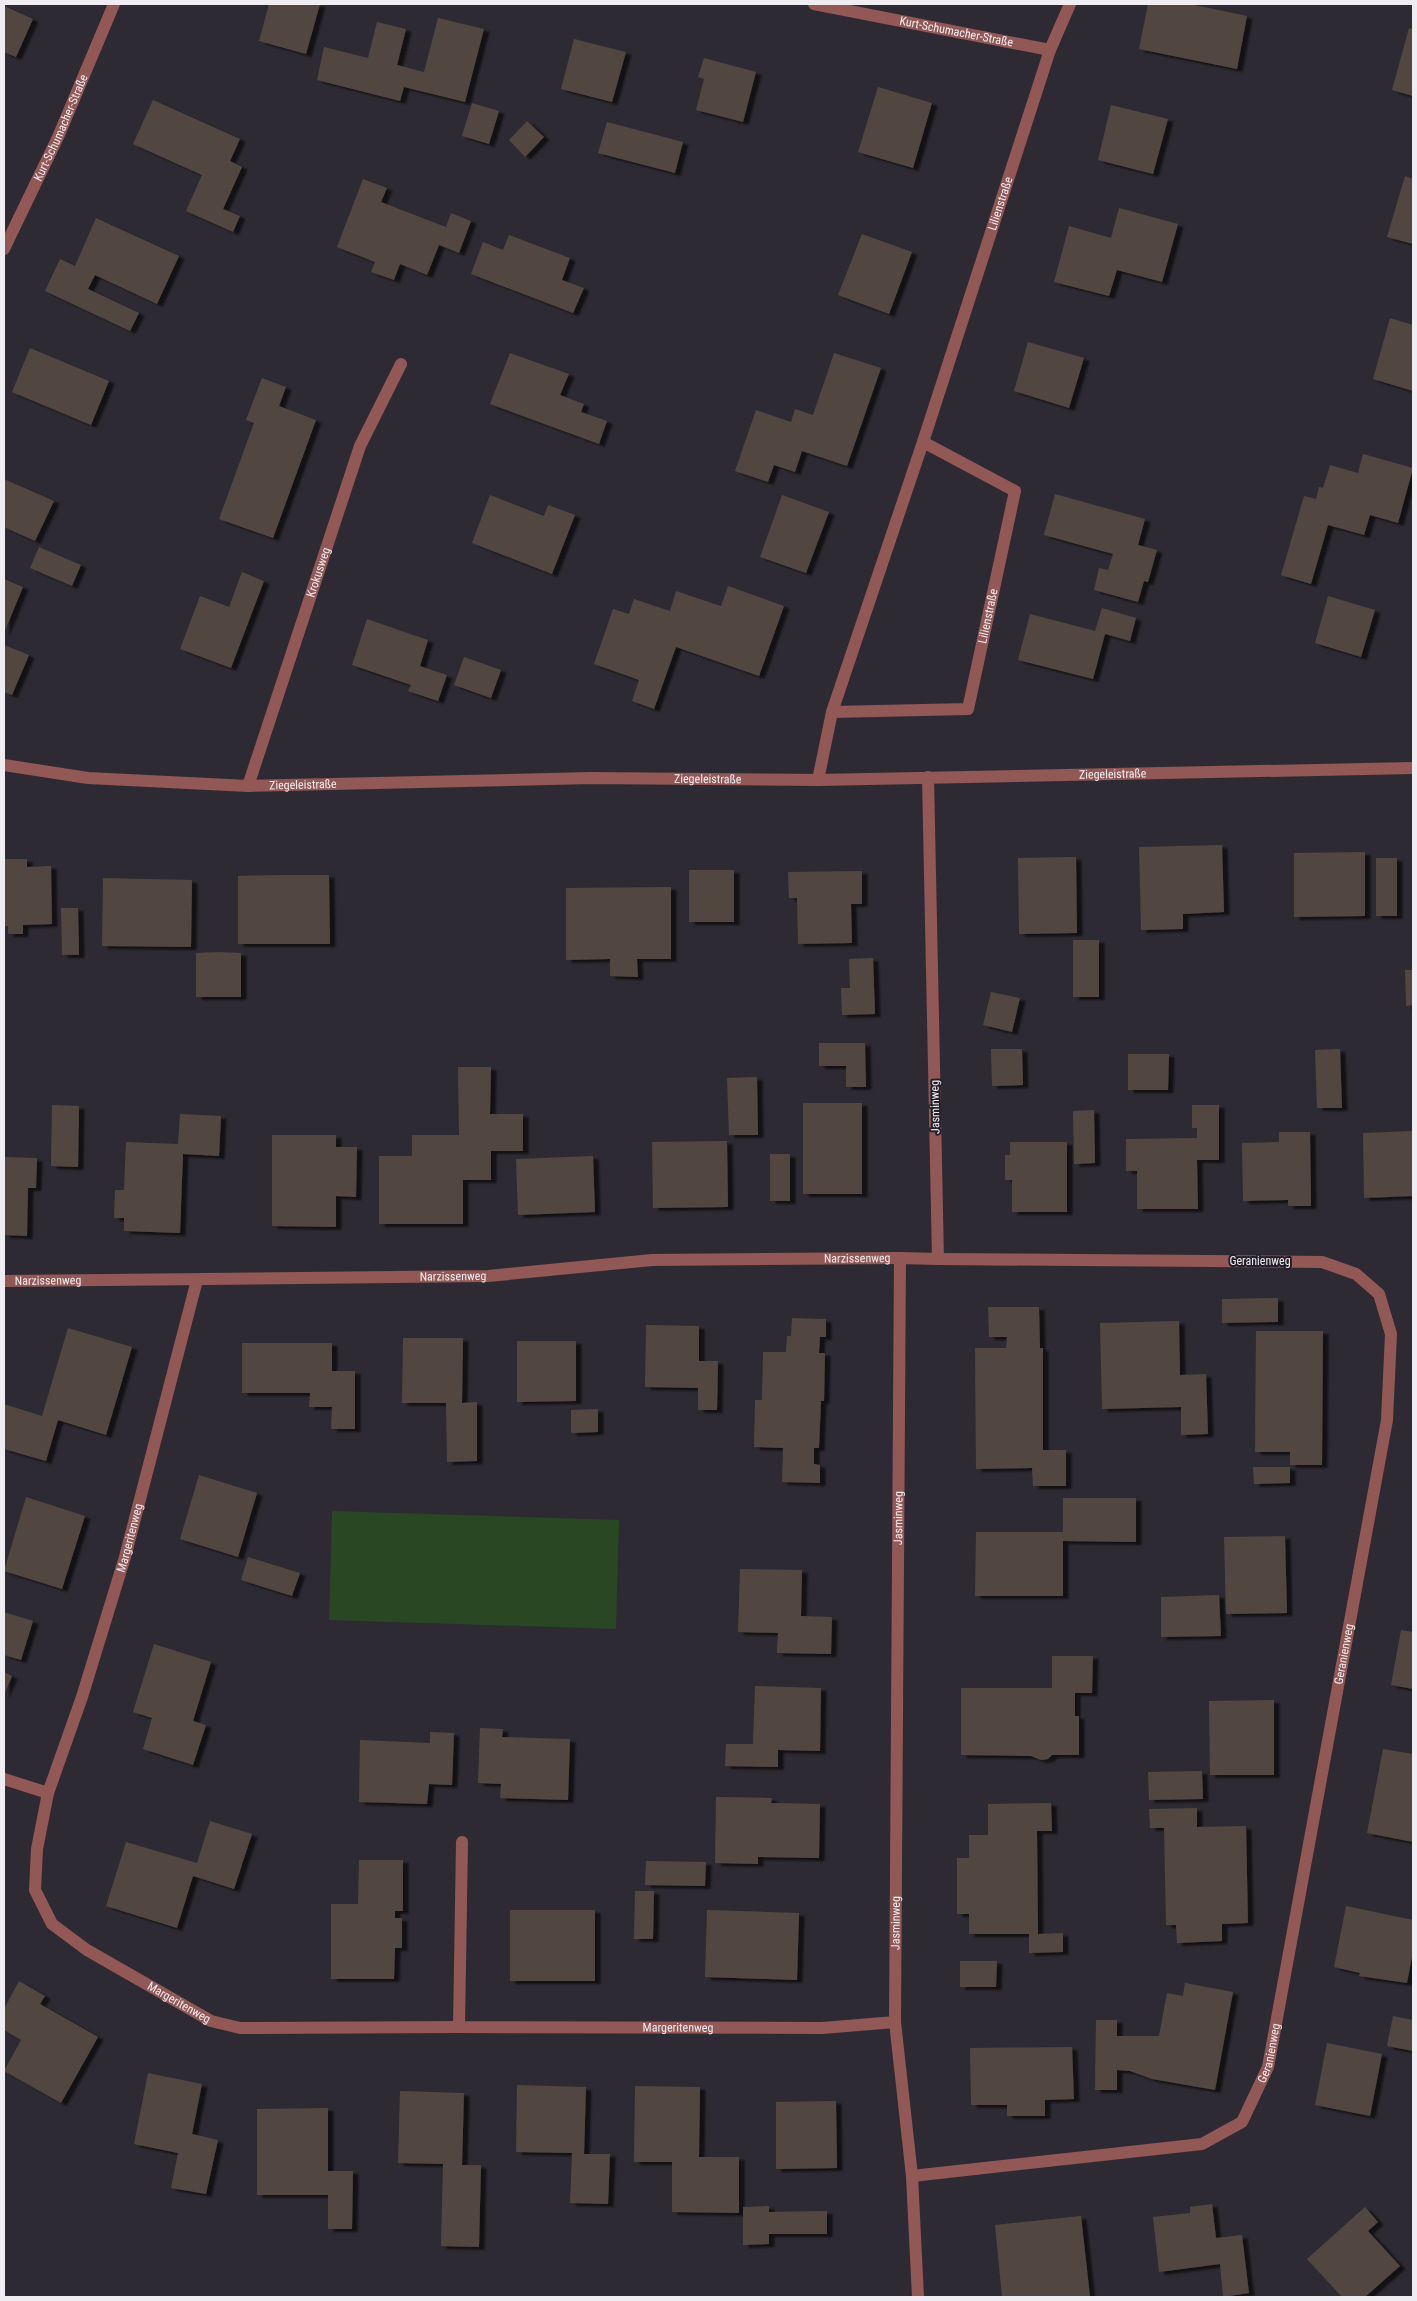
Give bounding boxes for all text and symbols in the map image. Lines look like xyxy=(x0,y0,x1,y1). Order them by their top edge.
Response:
street label: Kurt-Schumacher-Straße xyxy=(898,14,1015,50)
street label: Kurt-Schumacher-Straße xyxy=(31,72,91,183)
street label: Lilienstraße xyxy=(985,175,1016,232)
street label: Krokusweg xyxy=(304,545,333,599)
street label: Lilienstraße xyxy=(975,587,1001,645)
street label: Ziegeleistraße xyxy=(1079,766,1147,782)
street label: Ziegeleistraße xyxy=(674,772,742,786)
street label: Ziegeleistraße xyxy=(269,777,337,793)
street label: Jasminweg xyxy=(928,1080,942,1134)
street label: Narzissenweg xyxy=(824,1251,891,1266)
street label: Geranienweg xyxy=(1229,1254,1291,1268)
street label: Narzissenweg xyxy=(420,1269,486,1284)
street label: Narzissenweg xyxy=(15,1273,81,1288)
street label: Jasminweg xyxy=(891,1491,905,1545)
street label: Margeritenweg xyxy=(114,1502,146,1574)
street label: Geranienweg xyxy=(1332,1623,1356,1686)
street label: Jasminweg xyxy=(888,1896,903,1950)
street label: Margeritenweg xyxy=(145,1979,213,2026)
street label: Margeritenweg xyxy=(643,2021,713,2035)
street label: Geranienweg xyxy=(1254,2022,1283,2085)

